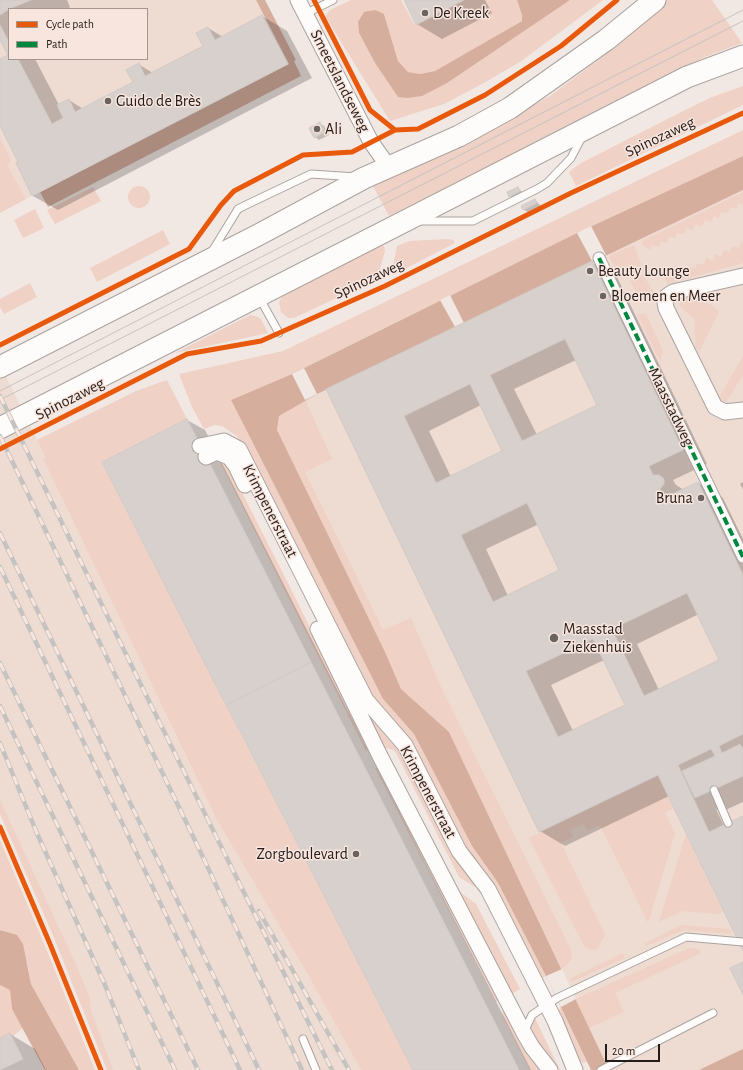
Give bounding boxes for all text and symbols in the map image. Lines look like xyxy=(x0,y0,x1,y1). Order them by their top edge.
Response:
place label: De Kreek xyxy=(433,3,489,23)
legend xyxy=(8,8,148,60)
marker: De Kreek xyxy=(420,8,430,18)
text: Cycle path xyxy=(46,18,94,30)
street label: Smeetslandseweg xyxy=(306,26,374,136)
text: Path xyxy=(46,38,68,50)
place label: Guido de Brès xyxy=(116,91,201,111)
marker: Guido de Brès xyxy=(103,96,113,106)
street label: Spinozaweg xyxy=(622,112,698,162)
place label: Ali xyxy=(325,119,342,139)
marker: Ali xyxy=(312,124,322,134)
street label: Spinozaweg xyxy=(331,254,407,304)
place label: Beauty Lounge xyxy=(598,261,690,281)
marker: Beauty Lounge xyxy=(585,266,595,276)
place label: Bloemen en Meer xyxy=(611,286,720,306)
marker: Bloemen en Meer xyxy=(598,291,608,301)
street label: Maasstadweg xyxy=(644,364,698,450)
street label: Spinozaweg xyxy=(32,373,108,425)
street label: Krimpenerstraat xyxy=(238,461,302,561)
place label: Bruna xyxy=(656,488,693,508)
marker: Bruna xyxy=(696,493,706,503)
place label: Maasstad Ziekenhuis xyxy=(563,619,632,657)
marker: Maasstad Ziekenhuis xyxy=(548,632,560,644)
street label: Krimpenerstraat xyxy=(395,742,461,842)
place label: Zorgboulevard xyxy=(257,844,348,864)
marker: Zorgboulevard xyxy=(351,849,361,859)
scale bar xyxy=(607,1036,662,1062)
text: 20 m xyxy=(612,1045,635,1057)

